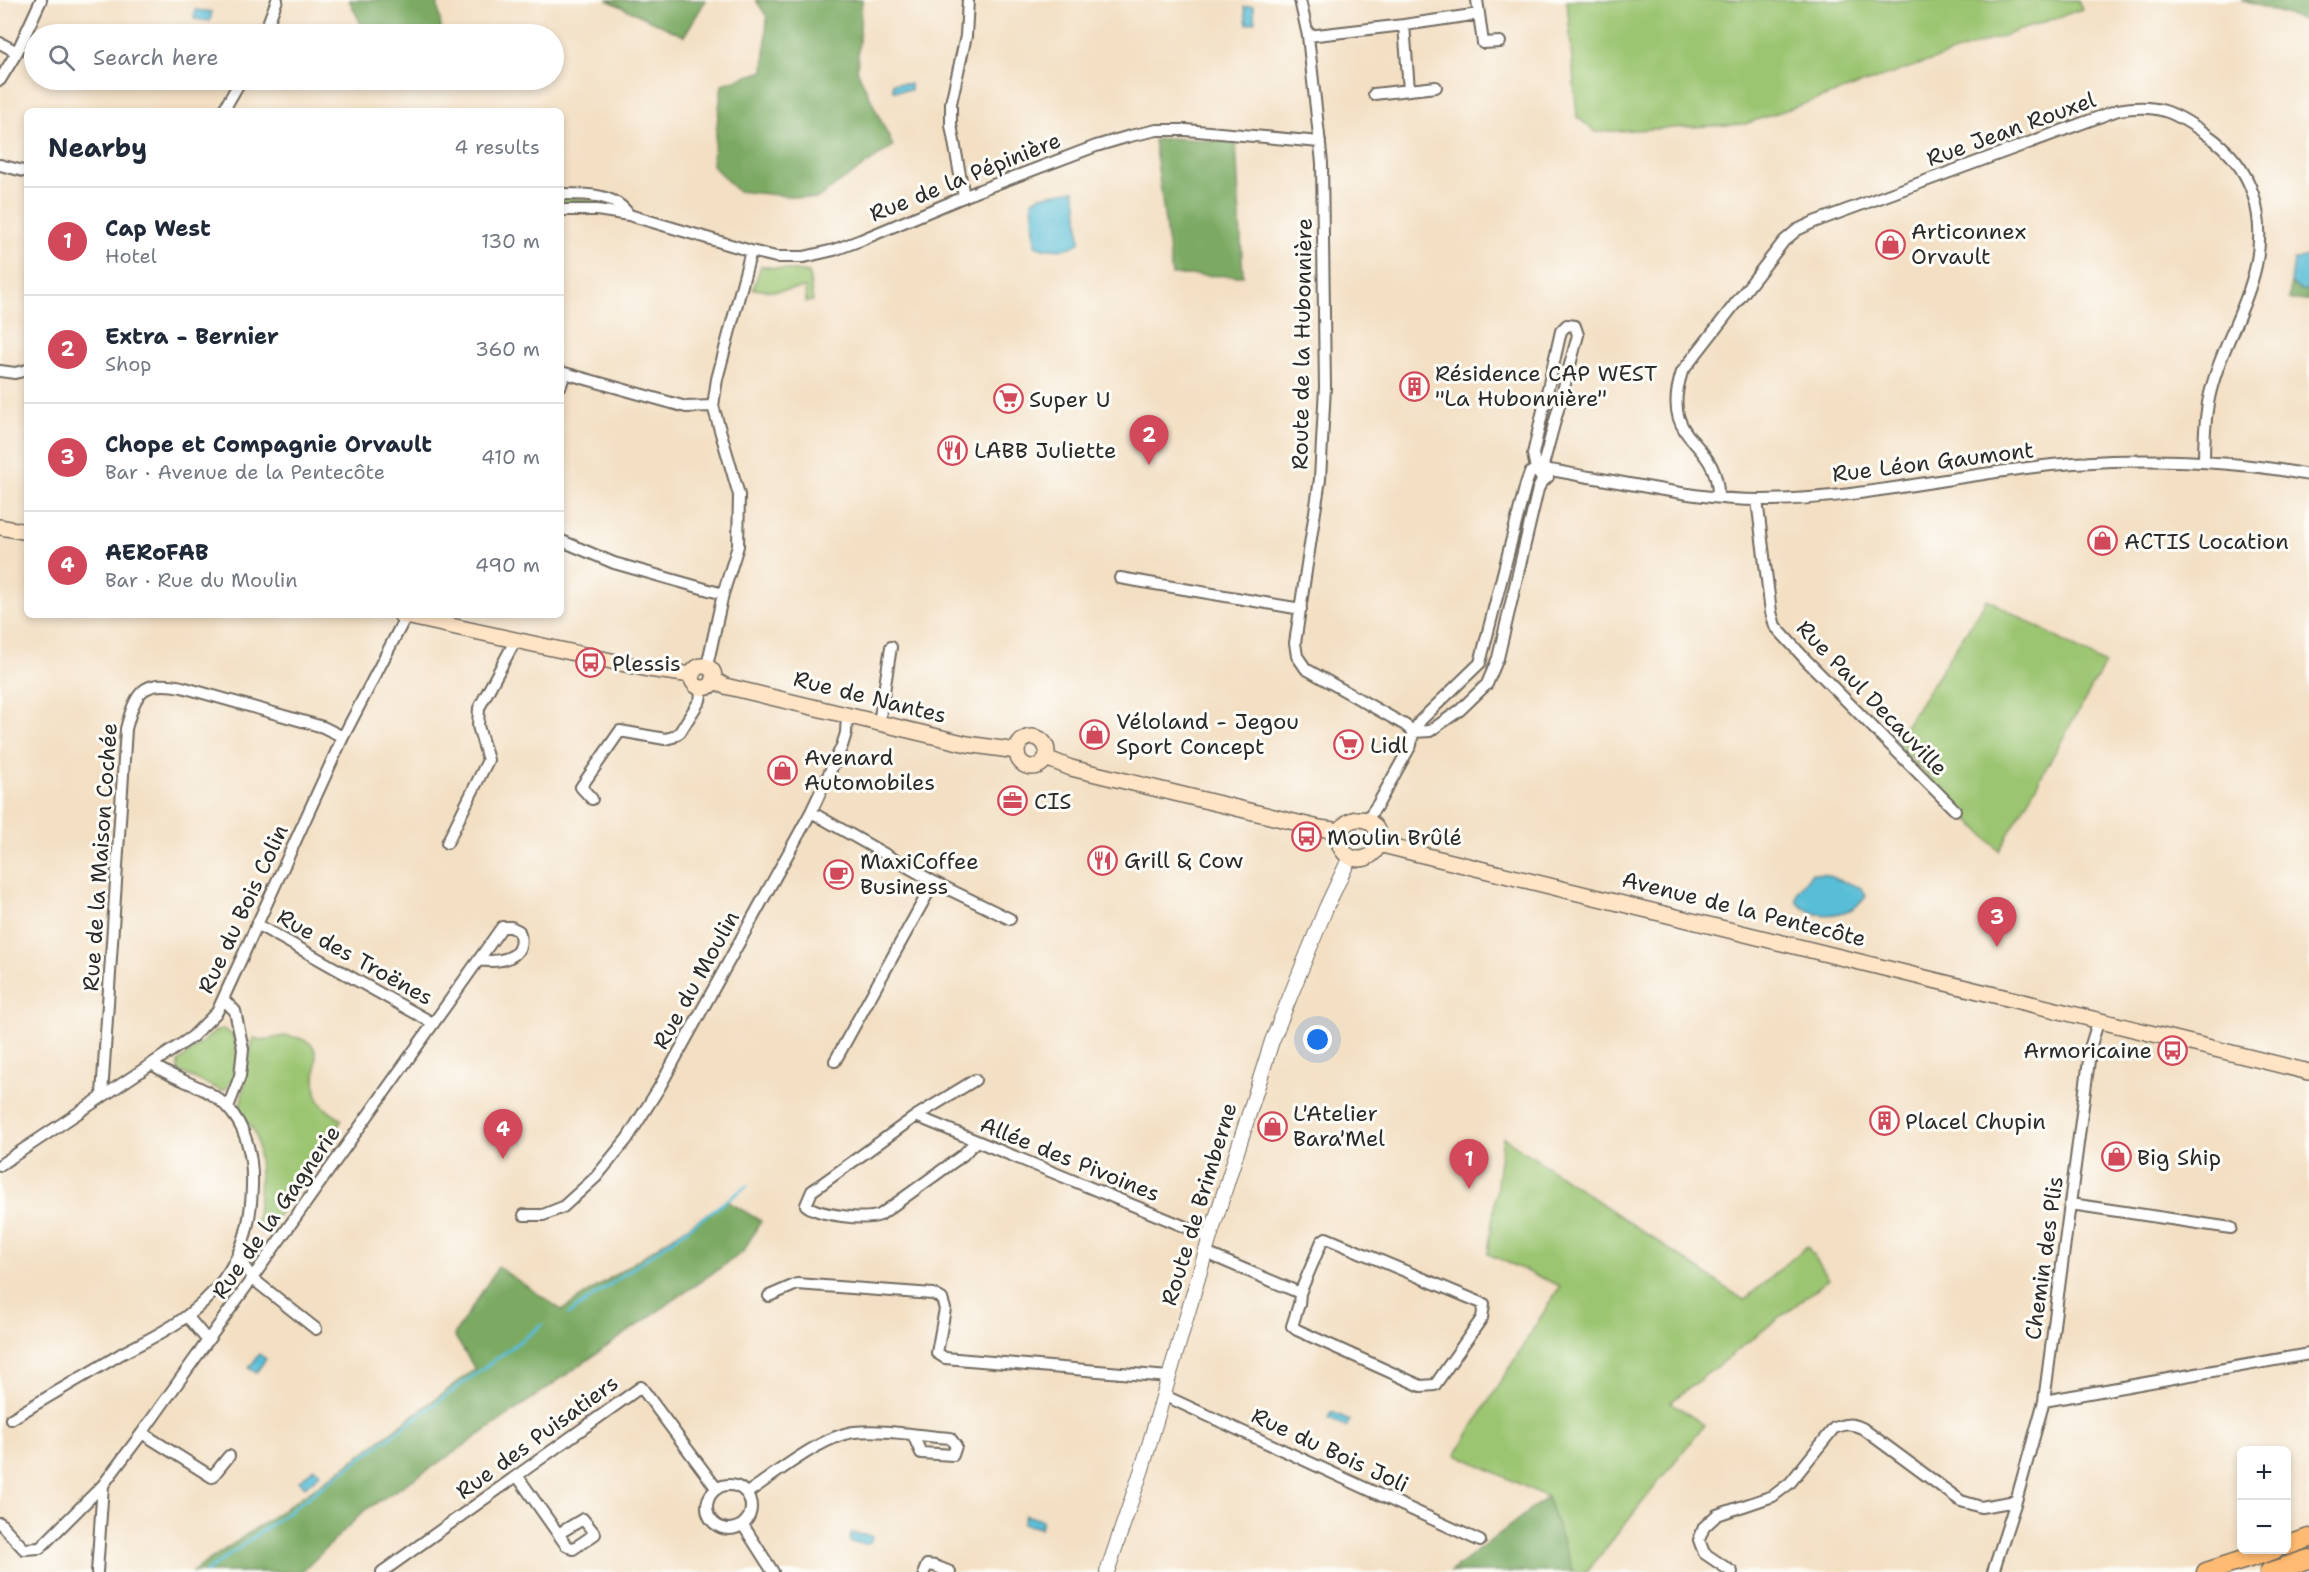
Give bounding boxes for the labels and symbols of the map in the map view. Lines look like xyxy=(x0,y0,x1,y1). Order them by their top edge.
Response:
street label: Rue Jean Rouxel xyxy=(1922,85,2100,173)
street label: Rue de la Pépinière xyxy=(865,125,1065,229)
place label: Articonnex Orvault xyxy=(1911,217,2026,271)
street label: Route de la Hubonnière xyxy=(1285,218,1319,470)
shop icon: Articonnex Orvault xyxy=(1874,228,1906,260)
place label: Résidence CAP WEST "La Hubonnière" xyxy=(1435,359,1658,413)
building icon: Résidence CAP WEST "La Hubonnière" xyxy=(1398,370,1430,402)
supermarket icon: Super U xyxy=(992,383,1024,415)
place label: Super U xyxy=(1029,385,1110,414)
pin: 2 xyxy=(1130,416,1168,465)
restaurant icon: LABB Juliette xyxy=(937,434,969,466)
street label: Rue Léon Gaumont xyxy=(1831,435,2035,489)
place label: LABB Juliette xyxy=(974,436,1116,465)
shop icon: ACTIS Location xyxy=(2087,525,2119,557)
place label: ACTIS Location xyxy=(2124,527,2289,556)
street label: Rue Paul Decauville xyxy=(1790,614,1954,782)
bus stop icon: Plessis xyxy=(575,647,607,679)
place label: Plessis xyxy=(612,649,681,678)
street label: Rue de Nantes xyxy=(791,664,949,730)
place label: Véloland - Jegou Sport Concept xyxy=(1116,707,1299,761)
shop icon: Véloland - Jegou Sport Concept xyxy=(1079,718,1111,750)
street label: Rue de la Maison Cochée xyxy=(76,722,124,992)
supermarket icon: Lidl xyxy=(1333,729,1365,761)
place label: Lidl xyxy=(1370,731,1408,760)
place label: Avenard Automobiles xyxy=(804,743,935,797)
shop icon: Avenard Automobiles xyxy=(767,754,799,786)
office icon: CIS xyxy=(997,785,1029,817)
place label: CIS xyxy=(1034,787,1072,816)
street label: Rue du Bois Colin xyxy=(191,820,295,998)
bus stop icon: Moulin Brûlé xyxy=(1290,821,1322,853)
place label: Moulin Brûlé xyxy=(1327,823,1462,852)
restaurant icon: Grill & Cow xyxy=(1087,844,1119,876)
place label: Grill & Cow xyxy=(1124,846,1243,875)
place label: MaxiCoffee Business xyxy=(860,847,979,901)
cafe icon: MaxiCoffee Business xyxy=(823,858,855,890)
street label: Avenue de la Pentecôte xyxy=(1619,865,1869,953)
pin: 3 xyxy=(1978,898,2016,947)
street label: Rue des Troënes xyxy=(272,902,438,1012)
street label: Rue du Moulin xyxy=(646,906,746,1054)
your location xyxy=(1303,1025,1332,1054)
bus stop icon: Armoricaine xyxy=(2157,1034,2189,1066)
place label: Armoricaine xyxy=(2023,1036,2152,1065)
street label: Route de Brimberne xyxy=(1154,1099,1244,1309)
place label: L'Atelier Bara'Mel xyxy=(1293,1099,1385,1153)
building icon: Placel Chupin xyxy=(1868,1105,1900,1137)
place label: Placel Chupin xyxy=(1905,1107,2046,1136)
pin: 4 xyxy=(484,1110,522,1159)
street label: Allée des Pivoines xyxy=(976,1110,1164,1208)
shop icon: L'Atelier Bara'Mel xyxy=(1256,1110,1288,1142)
street label: Rue de la Gagnerie xyxy=(205,1120,347,1304)
pin: 1 xyxy=(1450,1140,1488,1189)
shop icon: Big Ship xyxy=(2100,1141,2132,1173)
place label: Big Ship xyxy=(2137,1143,2221,1172)
street label: Chemin des Plis xyxy=(2018,1174,2070,1342)
street label: Rue des Puisatiers xyxy=(450,1368,624,1506)
street label: Rue du Bois Joli xyxy=(1247,1401,1413,1499)

